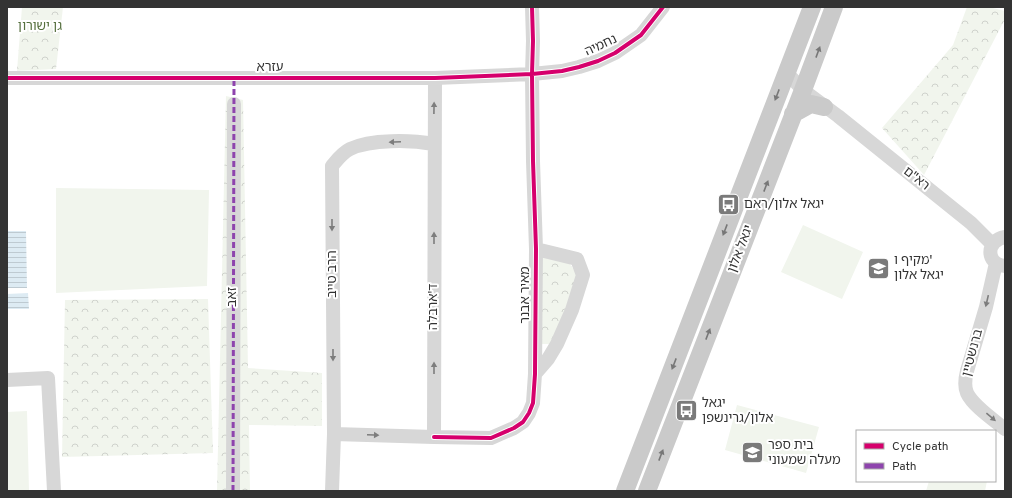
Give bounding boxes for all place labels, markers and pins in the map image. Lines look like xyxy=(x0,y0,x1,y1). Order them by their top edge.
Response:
bus stop icon: יגאל אלון/ראם xyxy=(716,192,742,218)
place label: יגאל אלון/ראם xyxy=(744,197,824,213)
place label: מקיף ו' יגאל אלון xyxy=(894,253,944,284)
school or university icon: מקיף ו' יגאל אלון xyxy=(866,255,892,281)
place label: יגאל אלון/גרינשפן xyxy=(702,396,773,427)
bus stop icon: יגאל אלון/גרינשפן xyxy=(674,398,700,424)
place label: בית ספר מעלה שמעוני xyxy=(768,438,841,469)
school or university icon: בית ספר מעלה שמעוני xyxy=(740,440,766,466)

